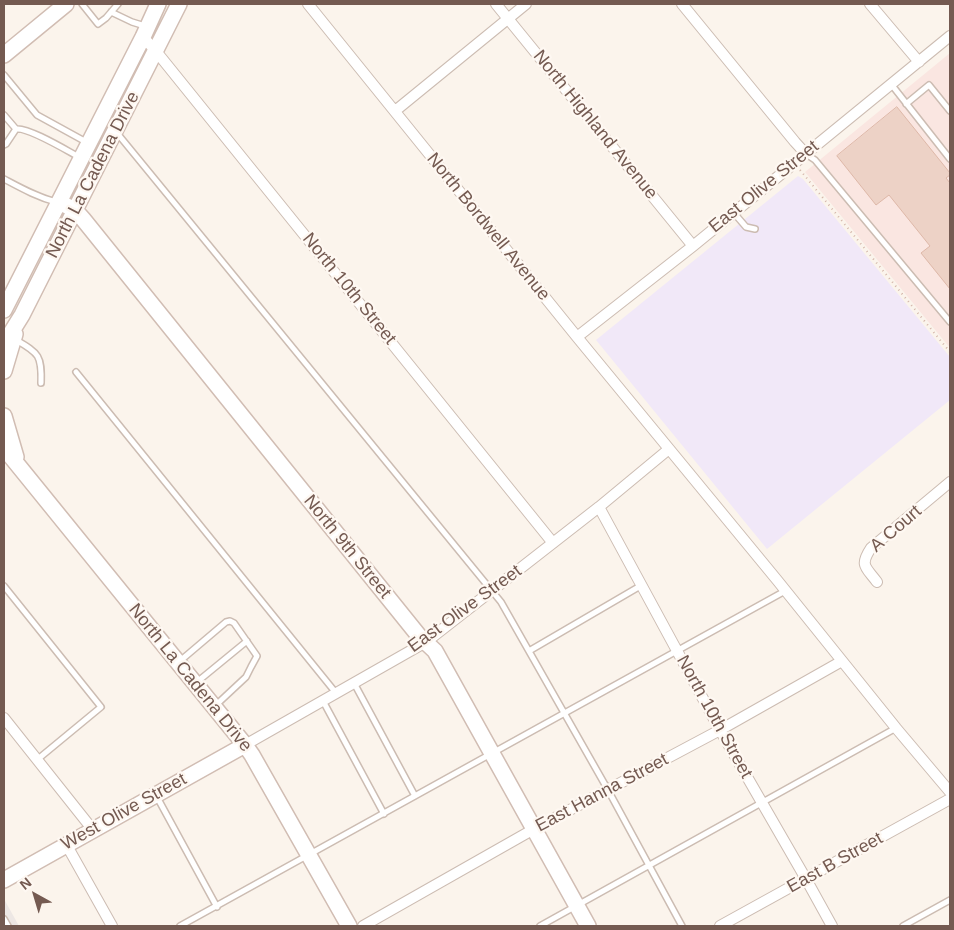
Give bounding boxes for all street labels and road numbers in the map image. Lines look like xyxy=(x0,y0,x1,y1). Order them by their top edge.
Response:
street label: North Highland Avenue xyxy=(528,46,662,204)
street label: North La Cadena Drive xyxy=(42,88,144,262)
street label: East Olive Street xyxy=(705,136,823,238)
street label: North Bordwell Avenue xyxy=(422,149,554,305)
street label: North 10th Street xyxy=(297,229,401,349)
street label: North 9th Street xyxy=(299,491,395,603)
street label: A Court xyxy=(866,501,926,557)
street label: East Olive Street xyxy=(404,561,526,657)
street label: North La Cadena Drive xyxy=(124,600,256,756)
street label: North 10th Street xyxy=(671,652,757,782)
street label: East Hanna Street xyxy=(532,749,672,837)
street label: West Olive Street xyxy=(58,769,190,855)
street label: East B Street xyxy=(783,828,887,898)

